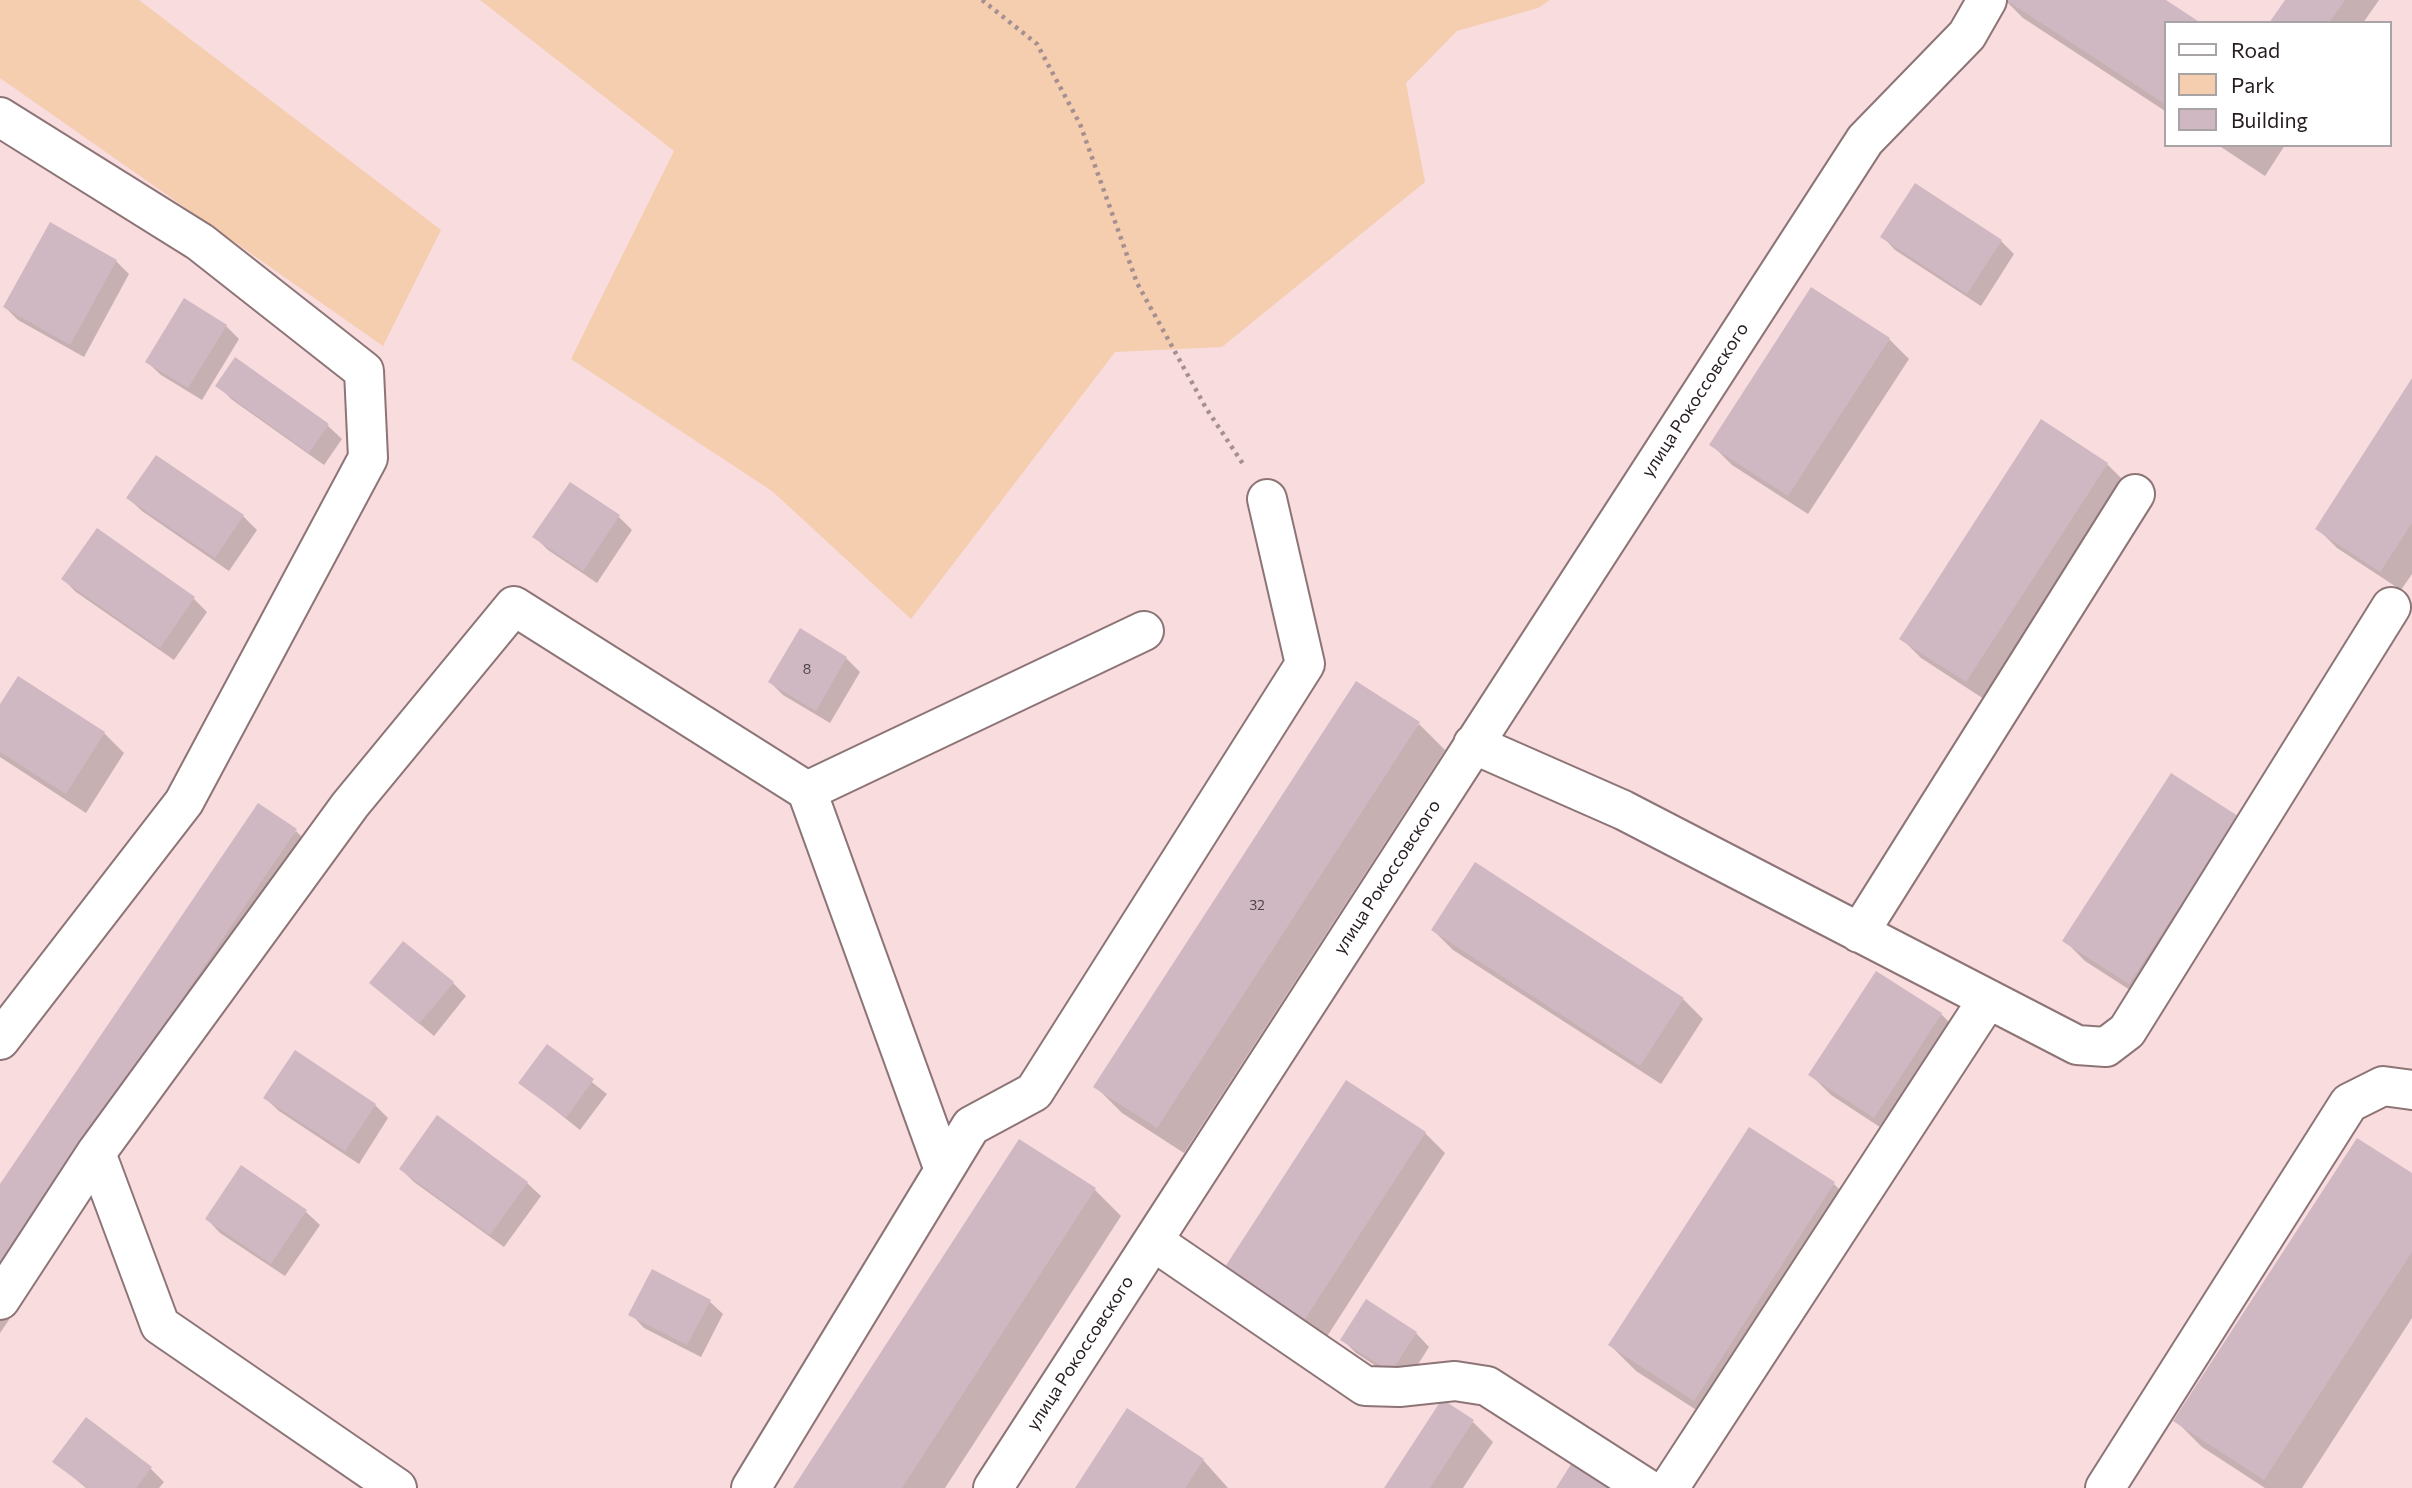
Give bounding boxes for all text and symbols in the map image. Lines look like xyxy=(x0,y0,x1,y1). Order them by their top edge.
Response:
legend xyxy=(2164,21,2391,147)
text: Road xyxy=(2231,37,2280,62)
text: Park xyxy=(2231,72,2275,97)
text: Building xyxy=(2231,107,2308,132)
street label: улица Рокоссовского xyxy=(1637,319,1753,481)
house number: 8 xyxy=(803,661,811,677)
street label: улица Рокоссовского xyxy=(1329,796,1445,958)
house number: 32 xyxy=(1249,897,1265,913)
street label: улица Рокоссовского xyxy=(1022,1272,1138,1434)

